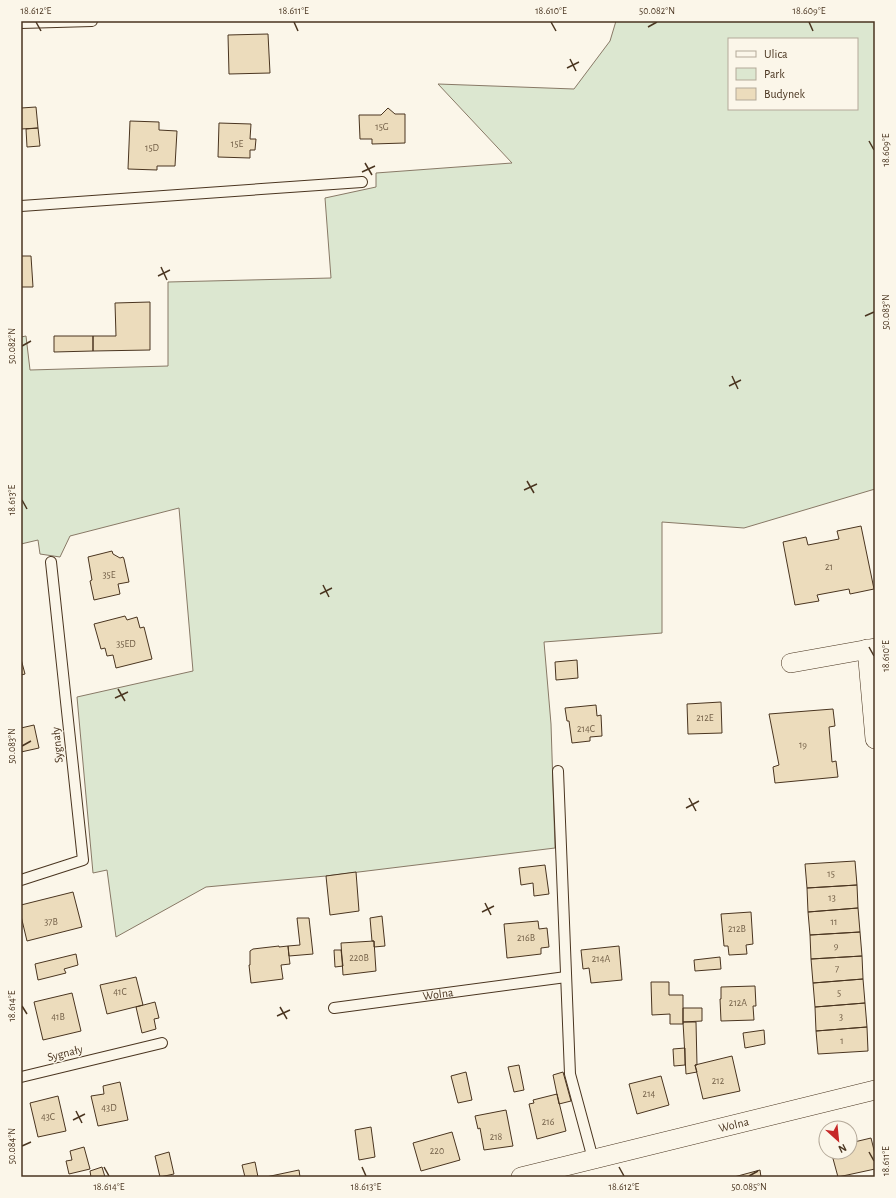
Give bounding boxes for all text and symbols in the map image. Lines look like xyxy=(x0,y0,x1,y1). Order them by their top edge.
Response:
text: 18.612°E xyxy=(21,6,52,16)
text: 18.611°E xyxy=(279,6,309,16)
text: 18.610°E xyxy=(535,6,567,16)
text: 50.082°N xyxy=(639,6,675,16)
text: 18.609°E xyxy=(793,6,826,16)
legend xyxy=(728,38,858,110)
text: Ulica xyxy=(764,48,788,60)
text: Park xyxy=(764,68,785,80)
text: Budynek xyxy=(764,88,806,101)
house number: 15G xyxy=(375,122,389,132)
text: 18.609°E xyxy=(881,133,891,166)
house number: 15E xyxy=(231,139,243,149)
house number: 15D xyxy=(145,143,160,153)
text: 50.083°N xyxy=(881,294,891,330)
text: 50.082°N xyxy=(7,328,17,364)
text: 18.613°E xyxy=(7,485,17,515)
house number: 21 xyxy=(825,562,833,572)
house number: 35E xyxy=(102,570,116,580)
house number: 35ED xyxy=(116,639,136,649)
text: 18.610°E xyxy=(881,640,891,672)
house number: 212E xyxy=(696,713,714,723)
house number: 214C xyxy=(577,724,595,734)
street label: Sygnały xyxy=(49,726,66,764)
text: 50.083°N xyxy=(7,728,17,764)
house number: 19 xyxy=(799,740,807,750)
house number: 15 xyxy=(827,869,835,879)
house number: 13 xyxy=(828,893,836,903)
house number: 37B xyxy=(44,917,58,927)
house number: 11 xyxy=(831,917,837,927)
house number: 212B xyxy=(728,924,746,934)
house number: 216B xyxy=(517,933,535,943)
house number: 9 xyxy=(834,941,839,951)
house number: 220B xyxy=(349,953,369,963)
house number: 214A xyxy=(592,954,611,964)
house number: 7 xyxy=(835,964,839,974)
street label: Wolna xyxy=(422,986,455,1002)
house number: 41C xyxy=(113,987,127,997)
house number: 5 xyxy=(837,988,841,998)
text: 18.614°E xyxy=(7,990,17,1022)
house number: 212A xyxy=(729,998,747,1008)
house number: 41B xyxy=(51,1012,65,1022)
house number: 3 xyxy=(839,1012,843,1022)
house number: 1 xyxy=(840,1036,844,1046)
street label: Sygnały xyxy=(46,1043,84,1064)
house number: 212 xyxy=(712,1076,725,1086)
house number: 214 xyxy=(643,1089,656,1099)
house number: 43D xyxy=(101,1103,117,1113)
house number: 43C xyxy=(41,1112,55,1122)
street label: Wolna xyxy=(717,1115,751,1134)
house number: 216 xyxy=(542,1117,555,1127)
north arrow xyxy=(818,1120,858,1160)
text: 50.084°N xyxy=(7,1128,17,1164)
house number: 218 xyxy=(490,1132,503,1142)
text: N xyxy=(836,1142,848,1155)
house number: 220 xyxy=(430,1146,444,1156)
text: 18.611°E xyxy=(881,1146,891,1176)
text: 18.614°E xyxy=(93,1182,125,1192)
text: 18.613°E xyxy=(351,1182,381,1192)
text: 18.612°E xyxy=(609,1182,640,1192)
text: 50.085°N xyxy=(731,1182,767,1192)

